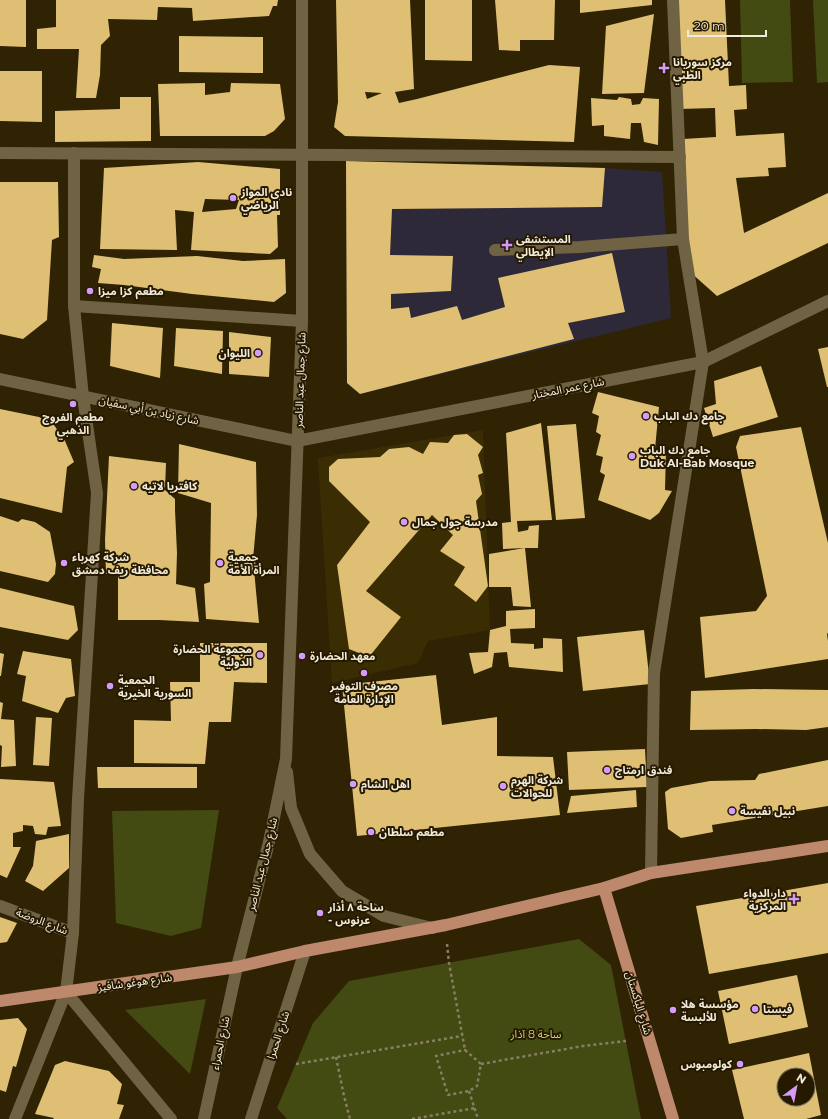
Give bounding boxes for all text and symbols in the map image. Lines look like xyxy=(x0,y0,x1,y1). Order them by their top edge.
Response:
scale bar xyxy=(688,12,766,38)
text: 20 m xyxy=(694,18,725,33)
place label: مركز سوريانا الطبي xyxy=(673,55,732,85)
marker: مركز سوريانا الطبي xyxy=(658,62,670,74)
place label: نادي المواز الرياضي xyxy=(240,185,292,215)
marker: نادي المواز الرياضي xyxy=(228,193,238,203)
place label: المستشفى الإيطالي xyxy=(516,232,571,262)
marker: المستشفى الإيطالي xyxy=(501,239,513,251)
place label: مطعم كزا ميزا xyxy=(98,284,164,300)
marker: مطعم كزا ميزا xyxy=(85,286,95,296)
street label: شارع جمال عبد الناصر xyxy=(291,332,310,429)
place label: الليوان xyxy=(219,346,250,360)
marker: الليوان xyxy=(253,348,263,358)
street label: شارع عمر المختار xyxy=(530,374,606,403)
street label: شارع زياد بن أبي سفيان xyxy=(97,393,201,430)
marker: مطعم الفروج الذهبي xyxy=(68,399,78,409)
place label: جامع دك الباب xyxy=(654,409,725,425)
place label: مطعم الفروج الذهبي xyxy=(42,410,104,440)
marker: جامع دك الباب xyxy=(641,411,651,421)
place label: جامع دك الباب Duk Al-Bab Mosque xyxy=(640,443,755,470)
marker: جامع دك الباب Duk Al-Bab Mosque xyxy=(627,451,637,461)
place label: كافتريا لاتيه xyxy=(142,479,198,493)
marker: كافتريا لاتيه xyxy=(129,481,139,491)
place label: مدرسة جول جمال xyxy=(412,515,498,529)
marker: مدرسة جول جمال xyxy=(399,517,409,527)
place label: شركة كهرباء محافظة ريف دمشق xyxy=(72,550,168,577)
place label: جمعية المرأة الأمة xyxy=(228,550,280,577)
marker: شركة كهرباء محافظة ريف دمشق xyxy=(59,558,69,568)
marker: جمعية المرأة الأمة xyxy=(215,558,225,568)
place label: مجموعة الحضارة الدولية xyxy=(173,642,252,669)
place label: معهد الحضارة xyxy=(310,649,375,663)
marker: مجموعة الحضارة الدولية xyxy=(255,650,265,660)
marker: معهد الحضارة xyxy=(297,651,307,661)
marker: مصرف التوفير الإدارة العامة xyxy=(359,668,369,678)
place label: الجمعية السورية الخيرية xyxy=(118,673,191,700)
place label: مصرف التوفير الإدارة العامة xyxy=(329,679,398,706)
marker: الجمعية السورية الخيرية xyxy=(105,681,115,691)
place label: فندق ارمتاج xyxy=(615,763,673,778)
marker: فندق ارمتاج xyxy=(602,765,612,775)
place label: شركة الهرم للحوالات xyxy=(511,773,563,800)
place label: اهل الشام xyxy=(361,777,410,793)
marker: اهل الشام xyxy=(348,779,358,789)
marker: شركة الهرم للحوالات xyxy=(498,781,508,791)
place label: نبيل نفيسة xyxy=(740,804,795,818)
marker: نبيل نفيسة xyxy=(727,806,737,816)
street label: شارع جمال عبد الناصر xyxy=(243,816,281,913)
place label: مطعم سلطان xyxy=(379,825,445,841)
marker: مطعم سلطان xyxy=(366,827,376,837)
place label: دار الدواء المركزية xyxy=(743,886,786,913)
marker: دار الدواء المركزية xyxy=(789,894,799,904)
place label: ساحة ٨ أذار - عرنوس xyxy=(327,900,384,927)
street label: شارع الروضة xyxy=(14,905,70,938)
marker: ساحة ٨ أذار - عرنوس xyxy=(315,908,325,918)
street label: شارع هوغو شافيز xyxy=(96,970,173,995)
street label: شارع الباكستان xyxy=(622,970,655,1037)
place label: مؤسسة هلا للألبسة xyxy=(681,997,739,1024)
place label: فيستا xyxy=(763,1002,793,1016)
marker: فيستا xyxy=(750,1004,760,1014)
marker: مؤسسة هلا للألبسة xyxy=(668,1005,678,1015)
street label: شارع الحمرا xyxy=(264,1009,293,1061)
street label: شارع الحمراء xyxy=(207,1015,234,1071)
park label: ساحة 8 آذار xyxy=(510,1027,562,1041)
place label: كولومبوس xyxy=(681,1057,733,1071)
marker: كولومبوس xyxy=(735,1059,745,1069)
north arrow xyxy=(776,1067,816,1107)
text: N xyxy=(794,1070,809,1087)

